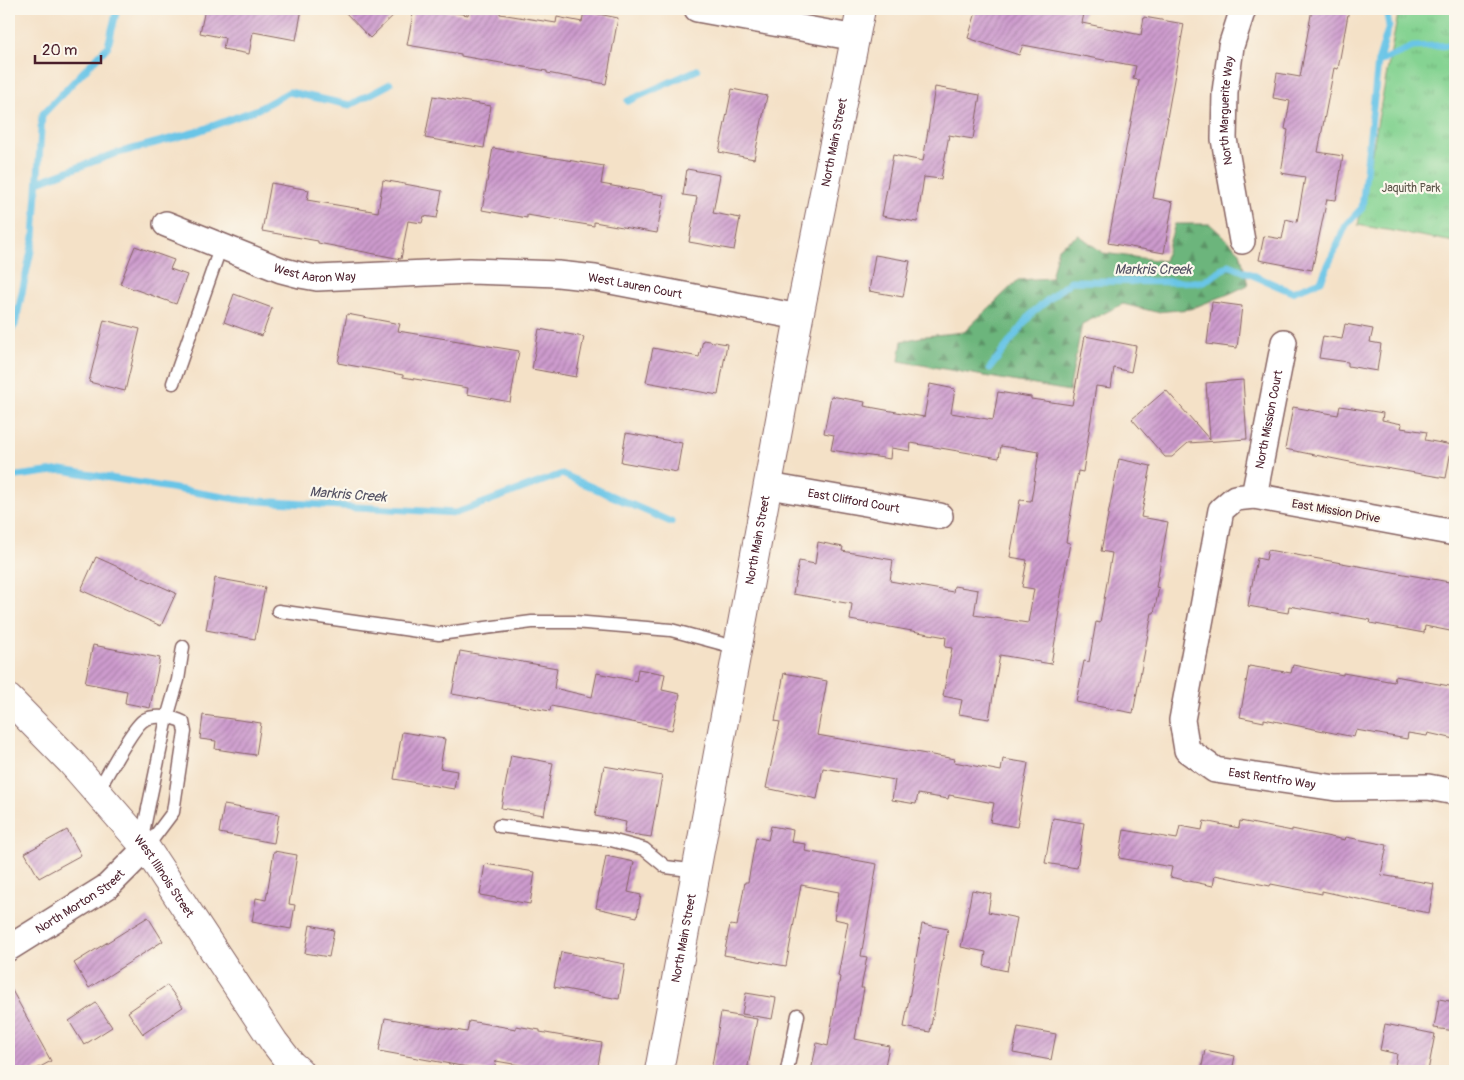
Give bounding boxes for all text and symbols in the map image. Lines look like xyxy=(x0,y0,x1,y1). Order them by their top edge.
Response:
scale bar xyxy=(35,32,101,64)
text: 20 m xyxy=(42,41,77,60)
street label: North Marguerite Way xyxy=(1217,55,1238,166)
street label: North Main Street xyxy=(818,97,851,188)
park label: Jaquith Park xyxy=(1381,181,1441,196)
street label: West Aaron Way xyxy=(271,261,356,286)
water label: Markris Creek xyxy=(1114,261,1193,278)
street label: West Lauren Court xyxy=(587,270,683,303)
street label: North Mission Court xyxy=(1252,369,1286,470)
water label: Markris Creek xyxy=(309,483,388,506)
street label: East Clifford Court xyxy=(807,486,901,517)
street label: North Main Street xyxy=(742,494,774,586)
street label: East Mission Drive xyxy=(1290,496,1381,527)
street label: East Rentfro Way xyxy=(1227,765,1316,793)
street label: West Illinois Street xyxy=(130,832,197,921)
street label: North Morton Street xyxy=(33,866,128,937)
street label: North Main Street xyxy=(669,892,700,984)

